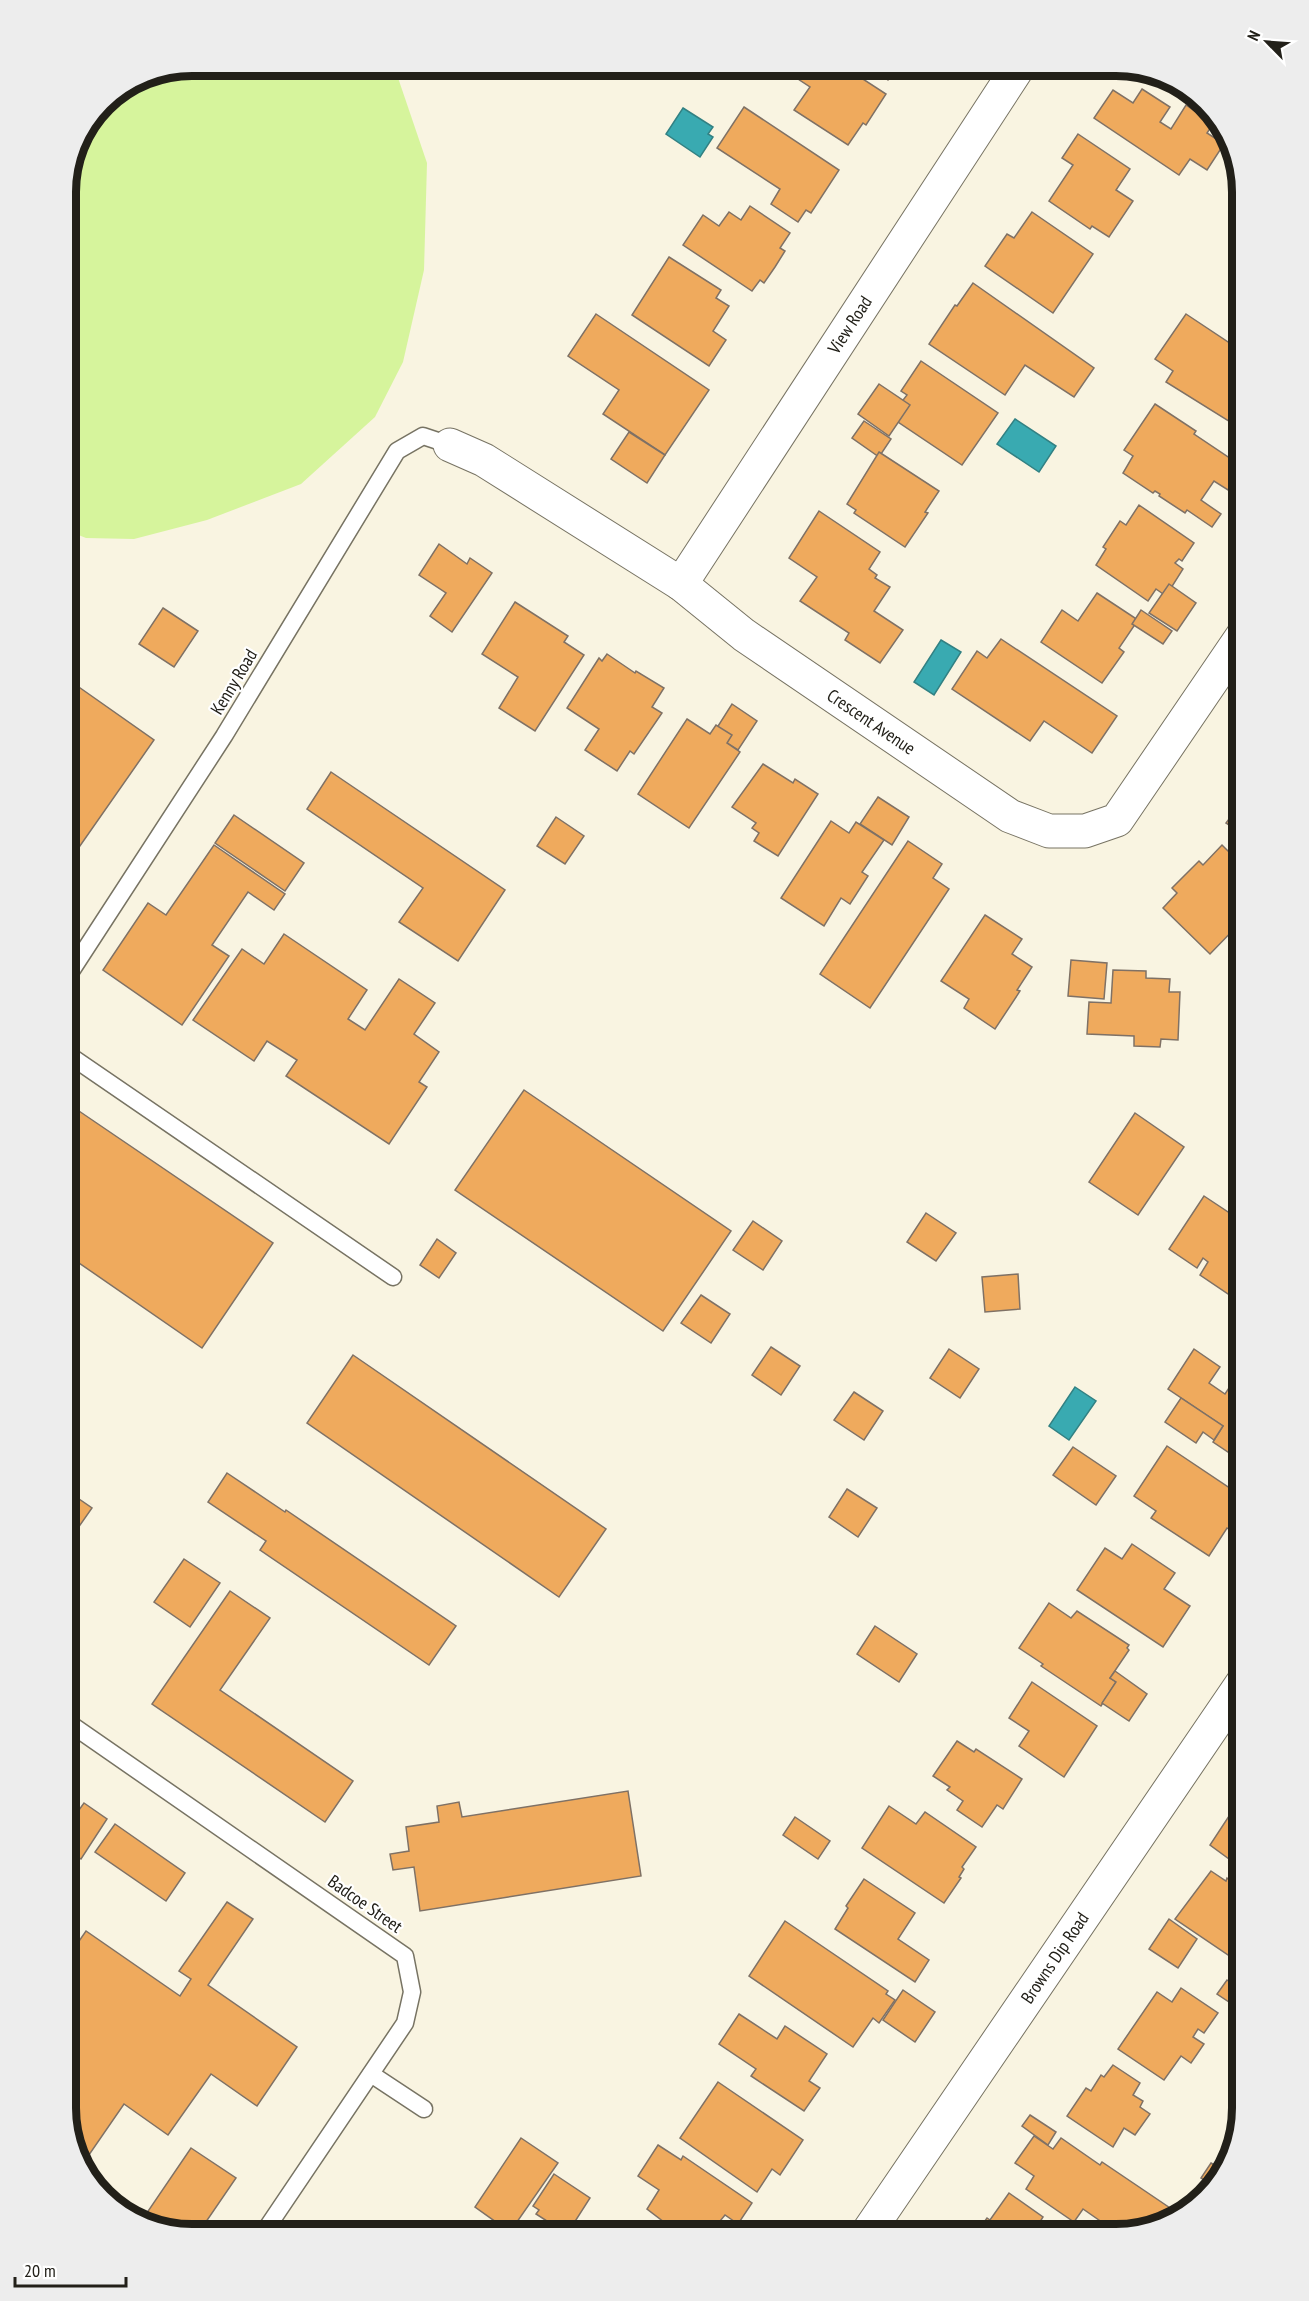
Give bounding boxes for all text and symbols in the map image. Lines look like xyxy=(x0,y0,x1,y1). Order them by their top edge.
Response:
north arrow xyxy=(1237,12,1297,72)
text: N xyxy=(1243,28,1264,44)
street label: View Road xyxy=(822,291,877,359)
street label: Kenny Road xyxy=(205,645,262,719)
street label: Crescent Avenue xyxy=(823,684,920,760)
street label: Badcoe Street xyxy=(324,1870,407,1938)
street label: Browns Dip Road xyxy=(1016,1908,1094,2008)
scale bar xyxy=(15,2250,126,2288)
text: 20 m xyxy=(24,2259,56,2282)

